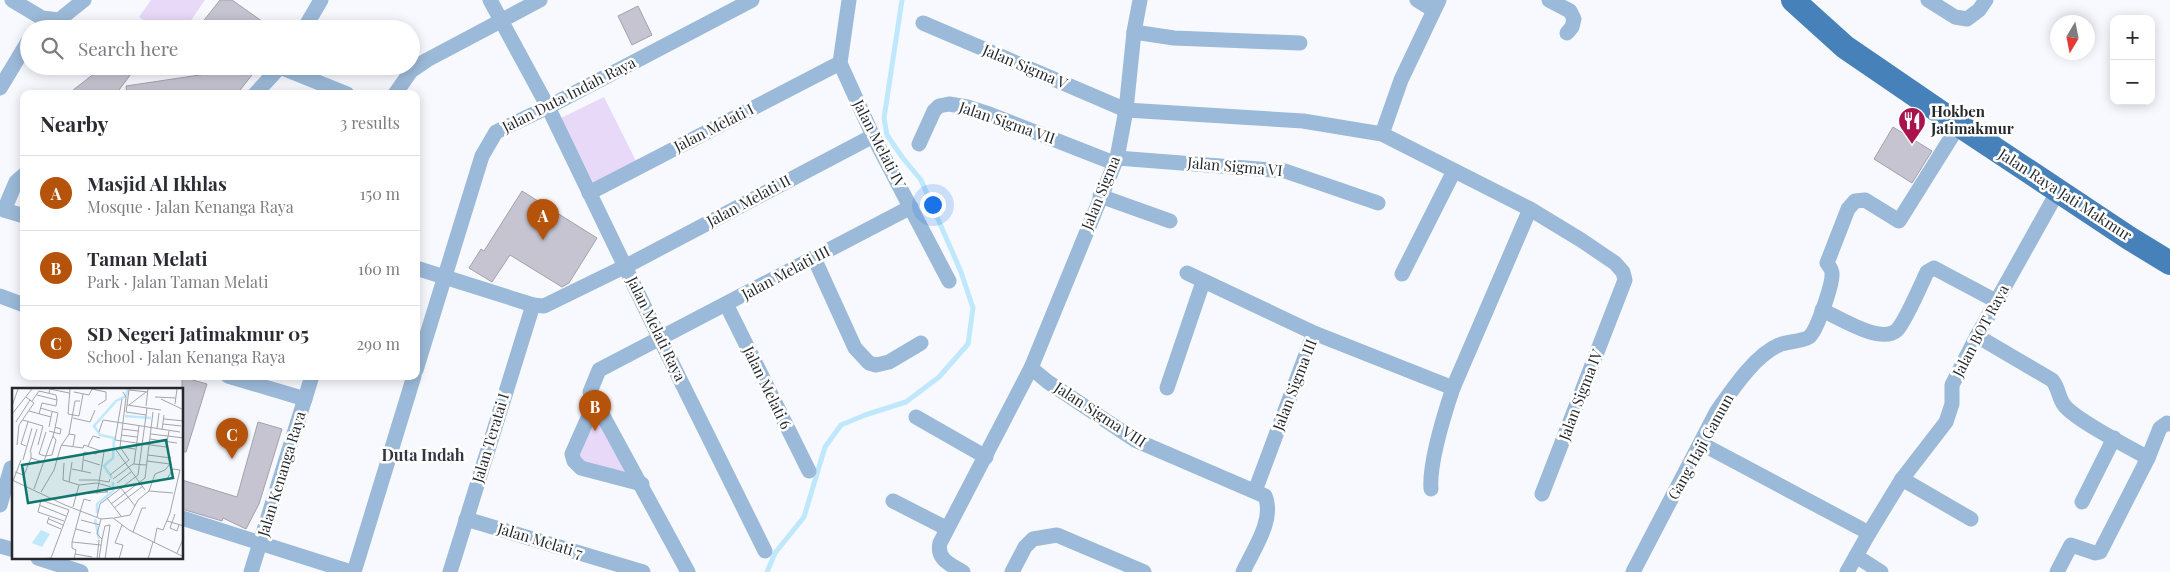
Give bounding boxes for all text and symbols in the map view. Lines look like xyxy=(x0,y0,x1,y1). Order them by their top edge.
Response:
north arrow xyxy=(2050,15,2095,60)
map controls xyxy=(2110,15,2155,105)
button: + xyxy=(2110,15,2155,60)
search box xyxy=(20,20,420,75)
icon: search xyxy=(38,34,66,62)
text: Search here xyxy=(78,35,178,61)
street label: Jalan Sigma V xyxy=(979,39,1071,93)
street label: Jalan Duta Indah Raya xyxy=(498,52,639,137)
button: − xyxy=(2110,60,2155,105)
street label: Jalan Melati IV xyxy=(849,95,911,192)
street label: Jalan Sigma VII xyxy=(956,96,1058,148)
street label: Jalan Melati I xyxy=(669,98,757,156)
place label: Hokben Jatimakmur xyxy=(1930,101,2014,138)
restaurant icon: Hokben Jatimakmur xyxy=(1897,106,1927,145)
text: Nearby xyxy=(40,109,109,137)
text: 3 results xyxy=(340,112,400,133)
street label: Jalan Raya Jati Makmur xyxy=(1994,143,2136,245)
street label: Jalan Sigma xyxy=(1076,152,1124,233)
street label: Jalan Sigma VI xyxy=(1186,152,1283,180)
text: Masjid Al Ikhlas xyxy=(87,170,227,196)
street label: Jalan Melati II xyxy=(702,170,794,231)
text: A xyxy=(51,183,61,204)
text: 150 m xyxy=(360,183,400,204)
your location xyxy=(920,192,946,218)
text: Mosque · Jalan Kenanga Raya xyxy=(87,196,294,217)
pin: A xyxy=(527,199,559,240)
street label: Jalan Melati III xyxy=(737,240,833,304)
text: Taman Melati xyxy=(87,245,207,271)
text: B xyxy=(51,258,61,279)
text: 160 m xyxy=(358,258,400,279)
text: Park · Jalan Taman Melati xyxy=(87,271,268,292)
street label: Jalan Melati Raya xyxy=(622,272,691,385)
street label: Jalan BOT Raya xyxy=(1947,280,2013,381)
text: SD Negeri Jatimakmur 05 xyxy=(87,320,309,346)
text: C xyxy=(50,333,62,354)
text: 290 m xyxy=(356,333,400,354)
street label: Jalan Sigma III xyxy=(1267,336,1321,434)
street label: Jalan Melati 6 xyxy=(739,342,797,433)
text: School · Jalan Kenanga Raya xyxy=(87,346,286,367)
street label: Jalan Sigma IV xyxy=(1553,346,1607,444)
street label: Jalan Sigma VIII xyxy=(1050,377,1150,451)
inset map xyxy=(12,388,184,560)
pin: B xyxy=(579,390,611,431)
street label: Gang Haji Gamun xyxy=(1663,390,1738,503)
street label: Jalan Teratai I xyxy=(467,391,513,486)
street label: Jalan Kenanga Raya xyxy=(252,408,310,540)
pin: C xyxy=(216,418,248,459)
district label: Duta Indah xyxy=(381,444,465,465)
street label: Jalan Melati 7 xyxy=(494,517,585,562)

